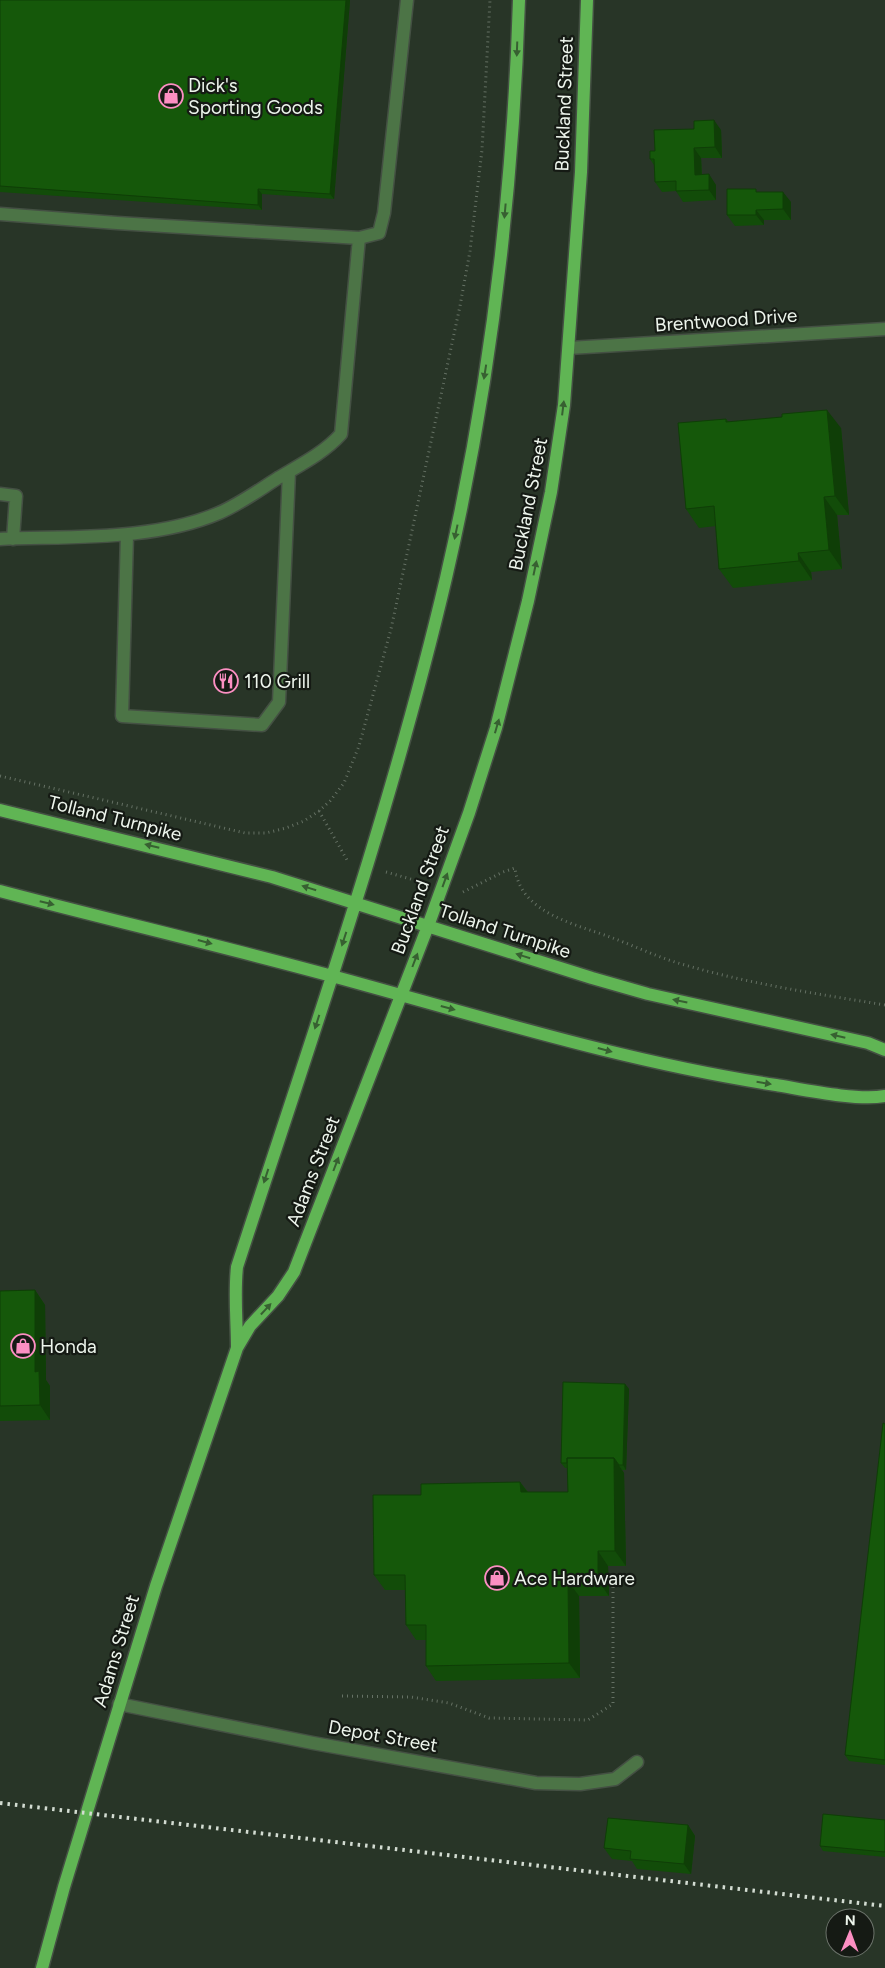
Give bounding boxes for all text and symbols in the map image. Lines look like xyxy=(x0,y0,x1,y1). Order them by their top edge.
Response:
street label: Buckland Street xyxy=(550,36,578,172)
one-way arrow xyxy=(512,41,520,57)
place label: Dick's Sporting Goods xyxy=(188,74,323,119)
shop icon: Dick's Sporting Goods xyxy=(158,83,184,109)
one-way arrow xyxy=(501,203,509,219)
street label: Brentwood Drive xyxy=(654,304,798,336)
one-way arrow xyxy=(481,364,489,380)
one-way arrow xyxy=(559,400,567,416)
street label: Buckland Street xyxy=(504,435,552,573)
one-way arrow xyxy=(452,524,460,539)
one-way arrow xyxy=(531,561,539,576)
restaurant icon: 110 Grill xyxy=(213,668,239,694)
place label: 110 Grill xyxy=(244,670,310,693)
one-way arrow xyxy=(493,718,501,733)
street label: Tolland Turnpike xyxy=(46,790,184,846)
street label: Buckland Street xyxy=(386,823,454,957)
one-way arrow xyxy=(145,842,160,850)
one-way arrow xyxy=(441,872,449,887)
one-way arrow xyxy=(302,884,317,892)
one-way arrow xyxy=(40,899,55,907)
street label: Tolland Turnpike xyxy=(436,899,574,963)
one-way arrow xyxy=(340,932,348,947)
one-way arrow xyxy=(198,938,213,946)
one-way arrow xyxy=(516,952,531,960)
one-way arrow xyxy=(412,953,419,968)
one-way arrow xyxy=(672,997,687,1005)
one-way arrow xyxy=(441,1005,456,1013)
one-way arrow xyxy=(313,1015,321,1030)
one-way arrow xyxy=(831,1032,846,1040)
one-way arrow xyxy=(598,1046,613,1054)
one-way arrow xyxy=(757,1080,773,1088)
street label: Adams Street xyxy=(281,1113,345,1229)
one-way arrow xyxy=(332,1156,340,1171)
one-way arrow xyxy=(262,1169,270,1184)
one-way arrow xyxy=(260,1303,272,1315)
shop icon: Honda xyxy=(10,1333,36,1359)
place label: Honda xyxy=(40,1335,97,1358)
shop icon: Ace Hardware xyxy=(484,1565,510,1591)
place label: Ace Hardware xyxy=(514,1567,635,1590)
street label: Adams Street xyxy=(88,1592,144,1710)
street label: Depot Street xyxy=(326,1715,440,1757)
north arrow xyxy=(825,1908,875,1958)
text: N xyxy=(845,1912,856,1929)

